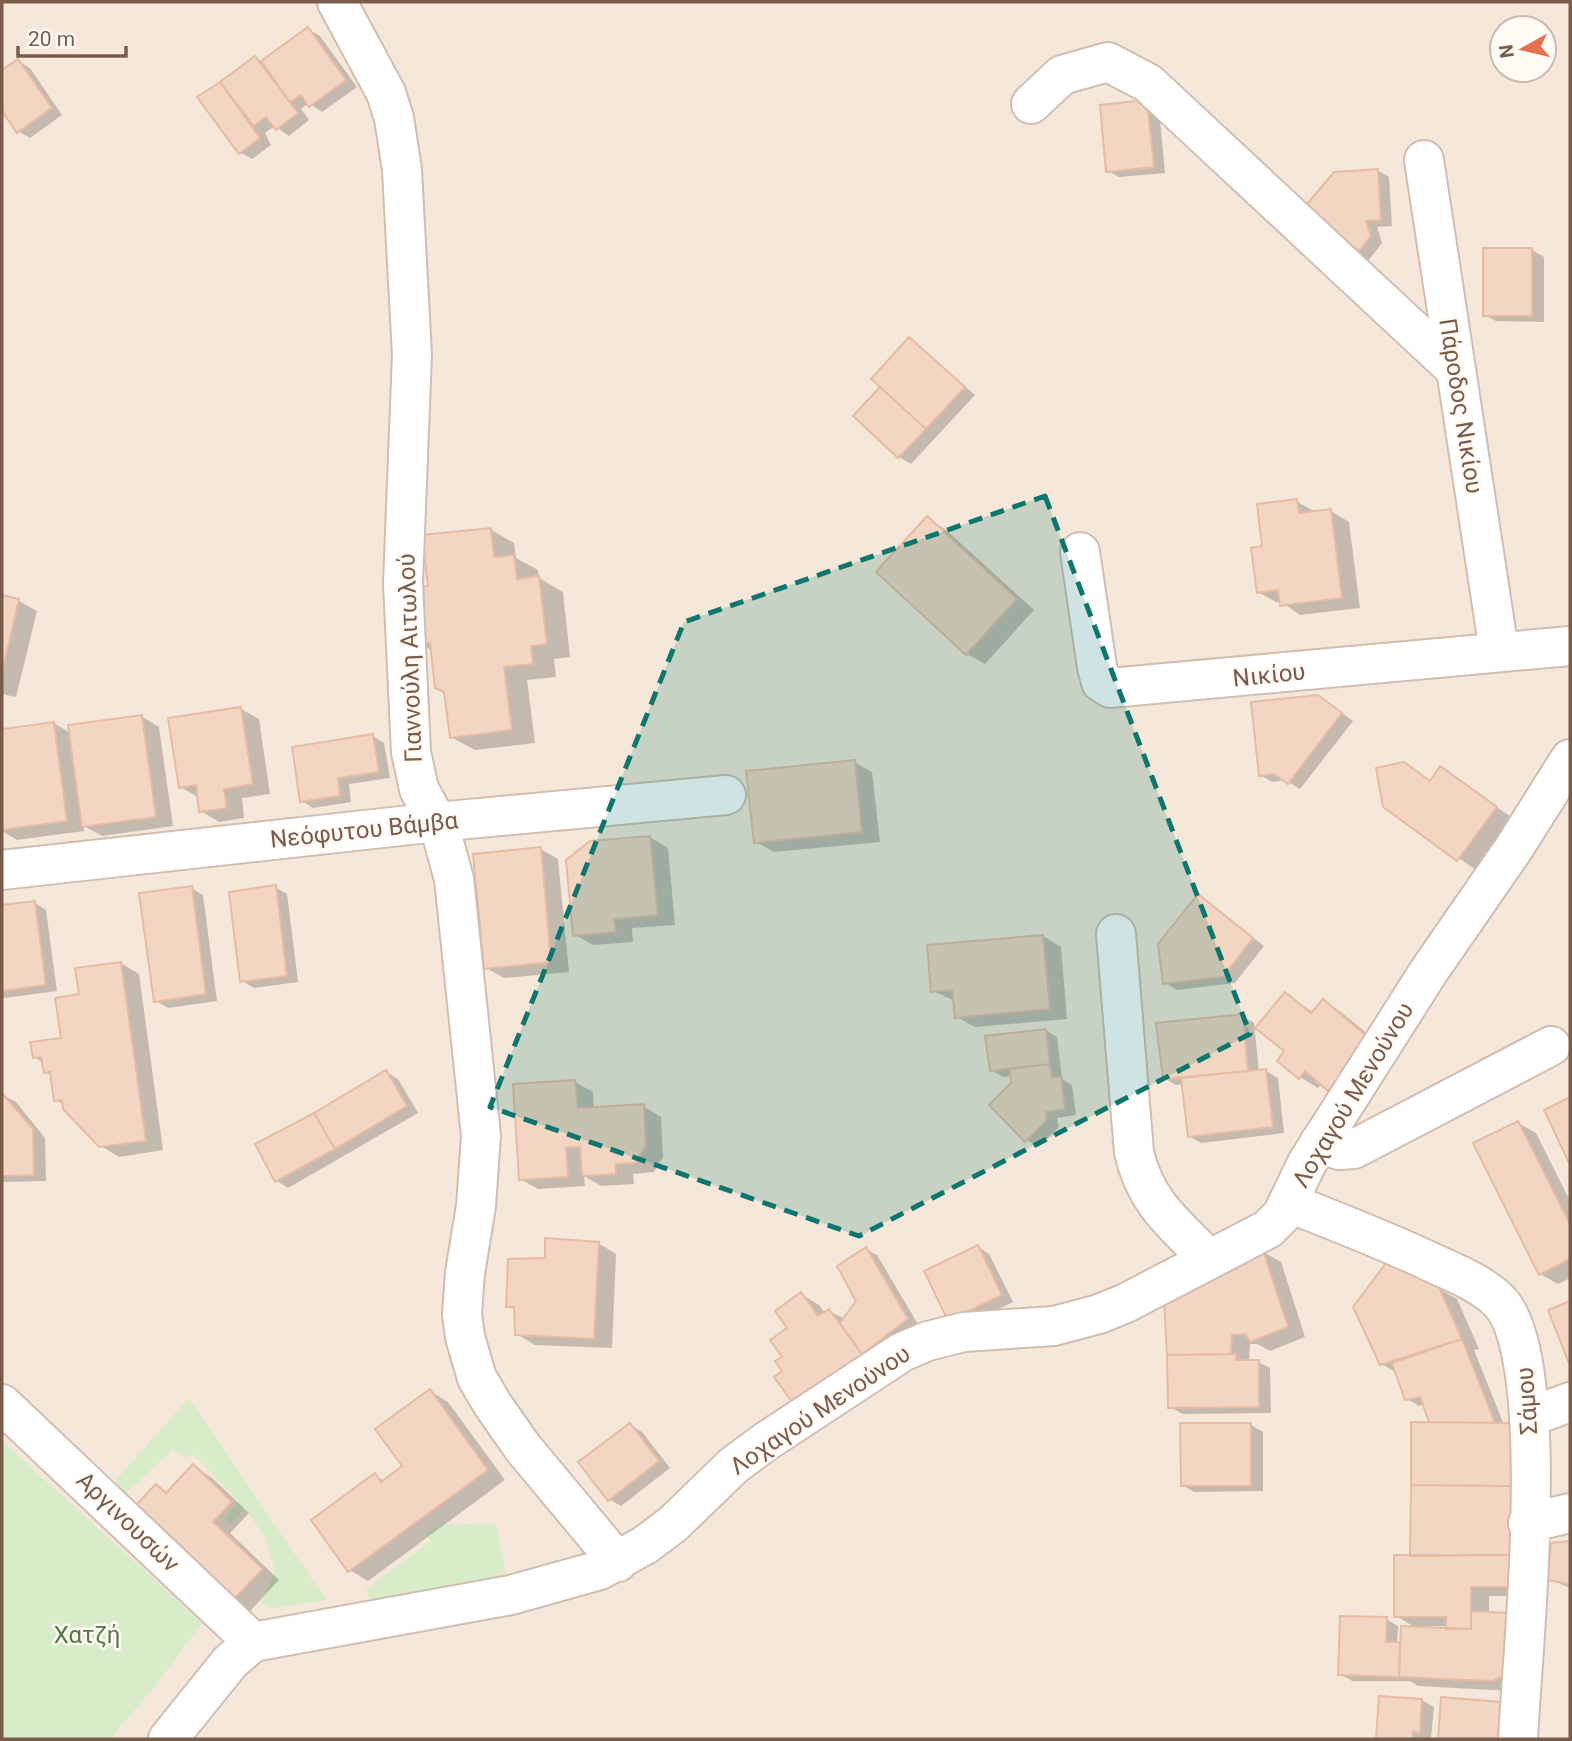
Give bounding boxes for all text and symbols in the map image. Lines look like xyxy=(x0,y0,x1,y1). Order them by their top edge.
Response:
scale bar xyxy=(18,14,126,58)
north arrow xyxy=(1488,14,1558,84)
text: 20 m xyxy=(28,27,75,51)
text: N xyxy=(1494,43,1519,60)
street label: Πάροδος Νικίου xyxy=(1433,316,1489,496)
street label: Γιαννούλη Αιτωλού xyxy=(392,553,428,763)
street label: Νικίου xyxy=(1231,657,1307,693)
street label: Νεόφυτου Βάμβα xyxy=(269,806,460,854)
street label: Λοχαγού Μενούνου xyxy=(1287,997,1419,1193)
street label: Λοχαγού Μενούνου xyxy=(725,1339,915,1481)
street label: Σάμου xyxy=(1511,1366,1543,1436)
street label: Αργινουσών xyxy=(71,1466,185,1578)
park label: Χατζή xyxy=(54,1621,120,1649)

